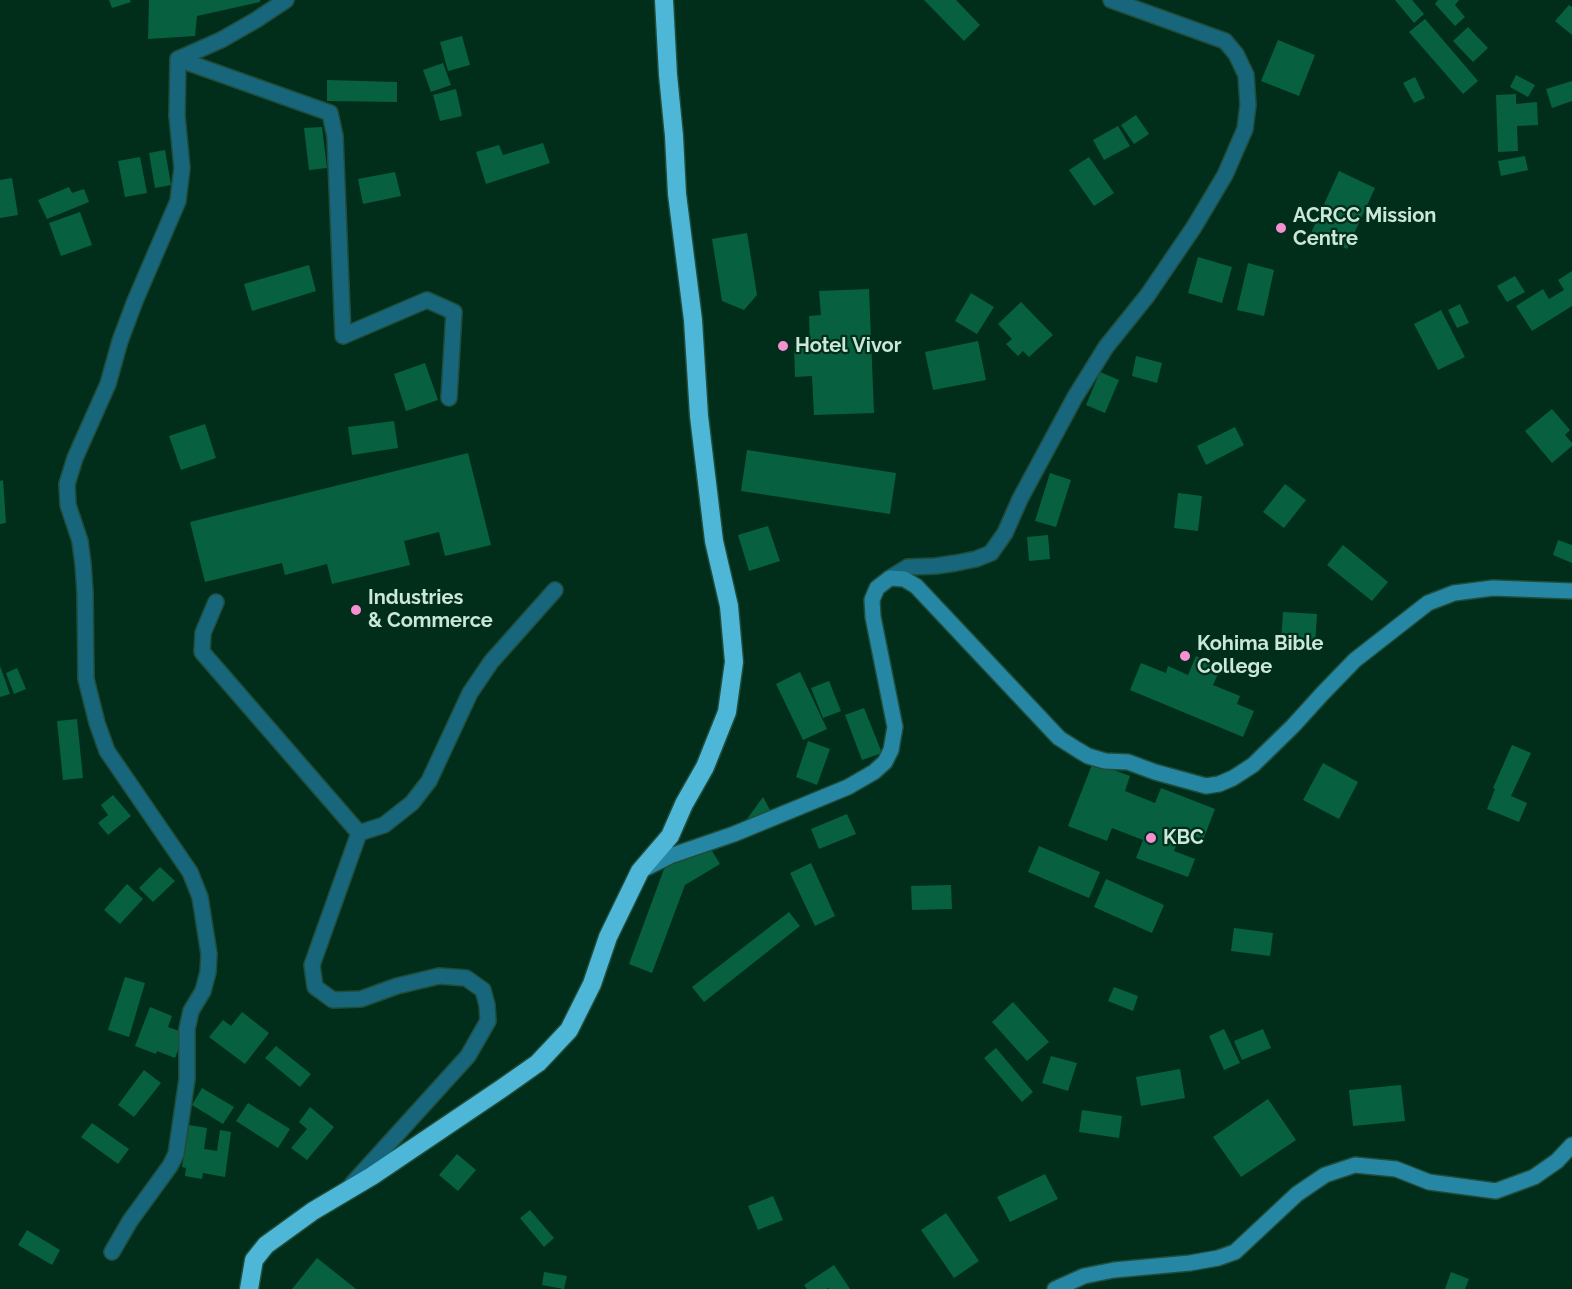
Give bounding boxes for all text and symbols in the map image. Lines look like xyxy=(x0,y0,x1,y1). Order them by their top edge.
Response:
place label: ACRCC Mission Centre xyxy=(1293,204,1436,251)
marker: ACRCC Mission Centre xyxy=(1274,221,1288,235)
place label: Hotel Vivor xyxy=(795,334,901,358)
marker: Hotel Vivor xyxy=(776,339,790,353)
place label: Industries & Commerce xyxy=(368,586,493,633)
marker: Industries & Commerce xyxy=(349,603,363,617)
place label: Kohima Bible College xyxy=(1197,632,1324,679)
marker: Kohima Bible College xyxy=(1178,649,1192,663)
place label: KBC xyxy=(1163,826,1204,850)
marker: KBC xyxy=(1144,831,1158,845)

